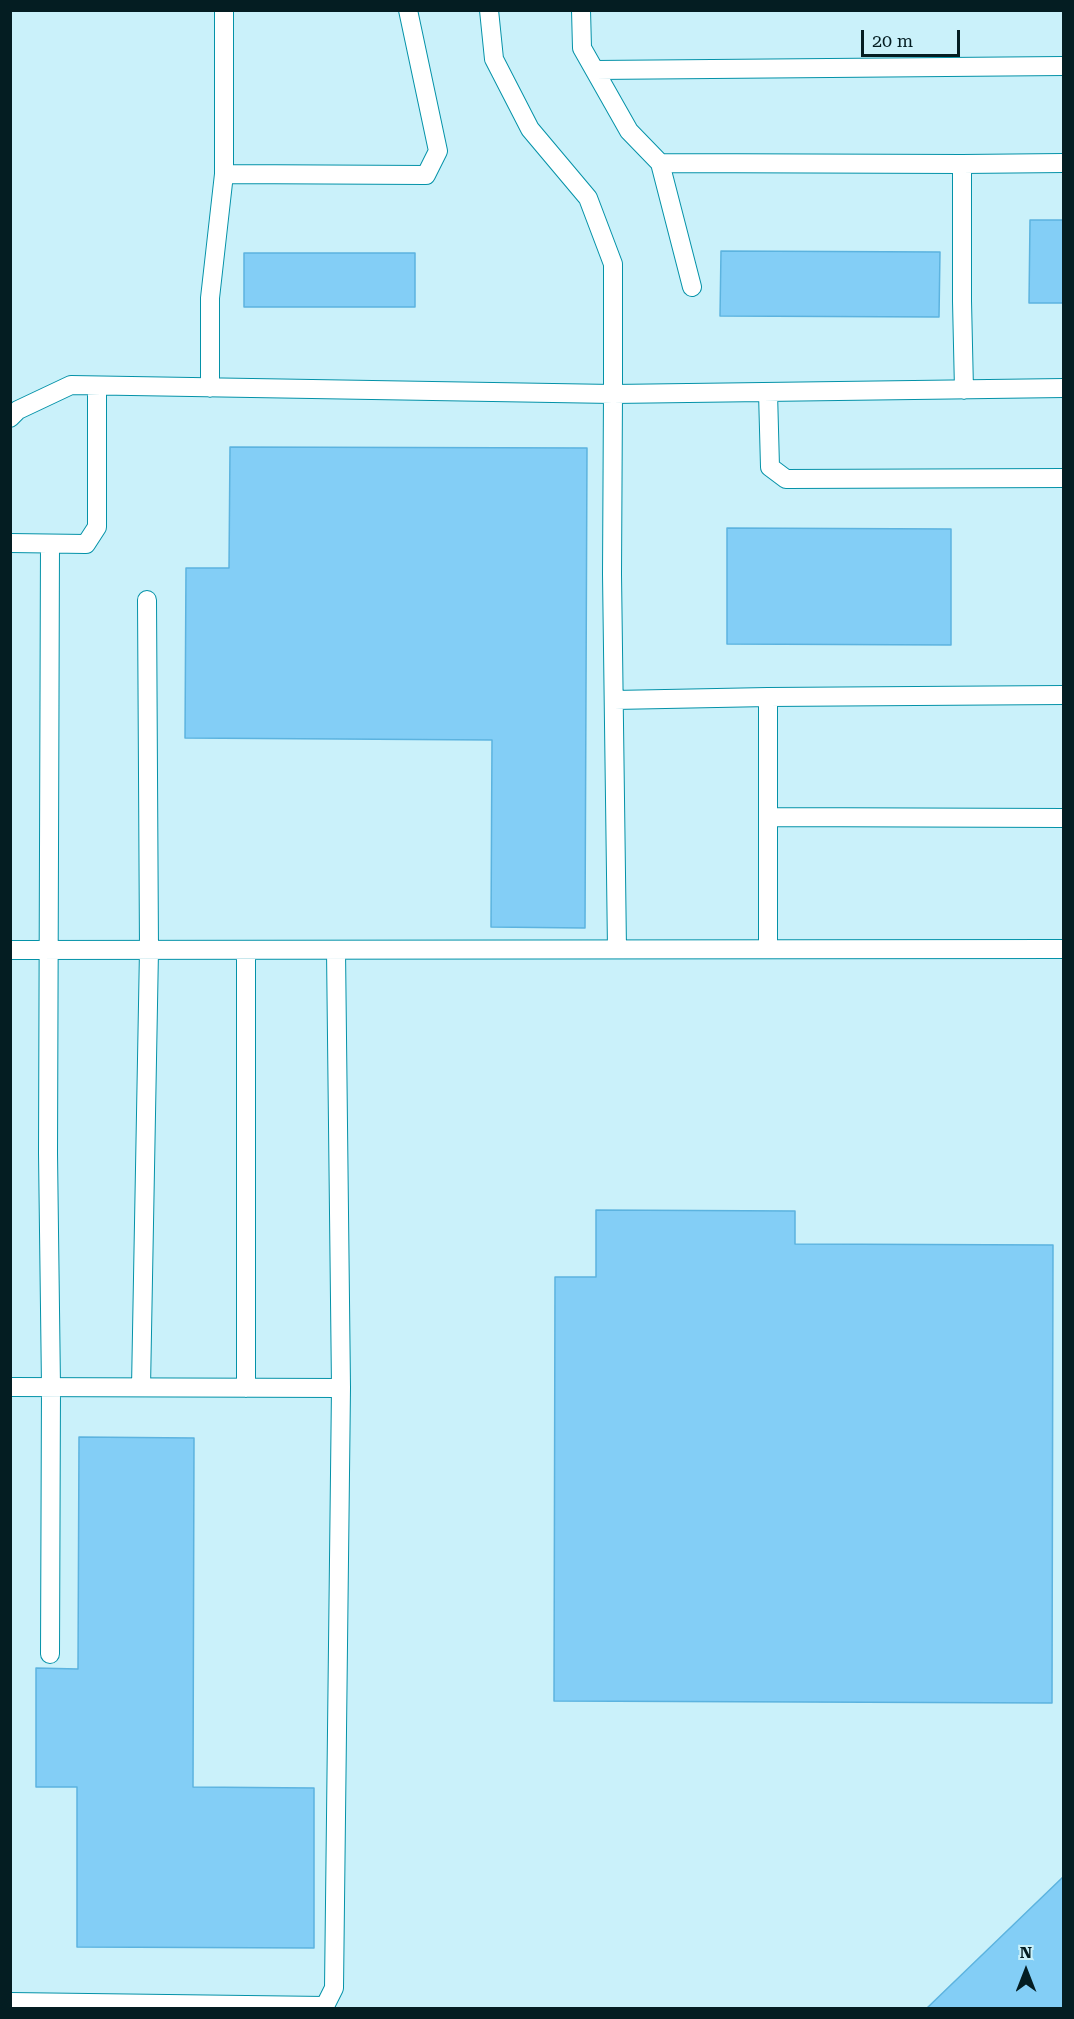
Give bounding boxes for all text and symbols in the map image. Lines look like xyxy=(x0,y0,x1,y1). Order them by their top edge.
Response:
scale bar xyxy=(864,18,963,56)
text: 20 m xyxy=(872,30,913,51)
north arrow xyxy=(996,1941,1056,2001)
text: N xyxy=(1020,1943,1032,1962)

